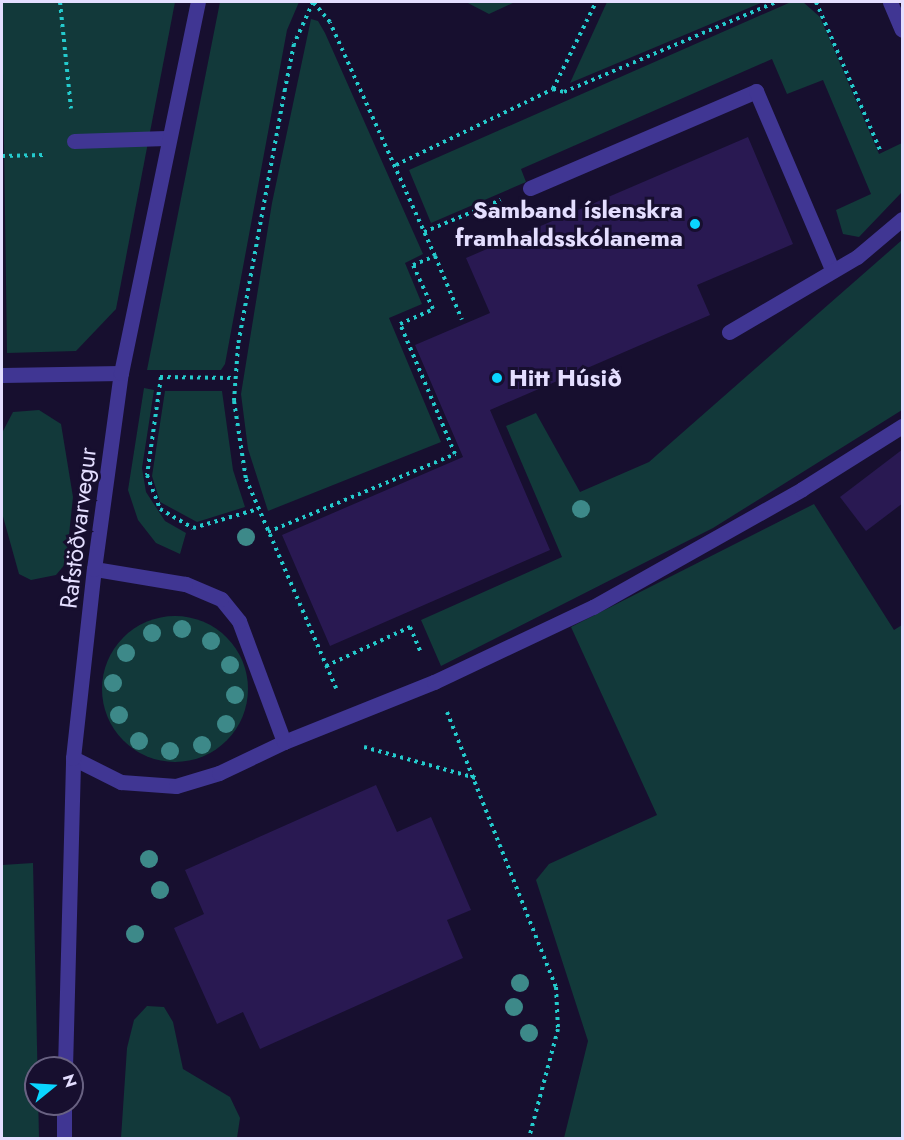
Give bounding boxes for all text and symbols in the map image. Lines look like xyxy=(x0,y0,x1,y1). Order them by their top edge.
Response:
place label: Samband íslenskra framhaldsskólanema xyxy=(455,196,683,252)
marker: Samband íslenskra framhaldsskólanema xyxy=(688,217,702,231)
place label: Hitt Húsið xyxy=(509,364,622,392)
marker: Hitt Húsið xyxy=(490,371,504,385)
street label: Rafstöðvarvegur xyxy=(54,446,102,610)
north arrow xyxy=(24,1056,84,1116)
text: N xyxy=(57,1071,83,1091)

